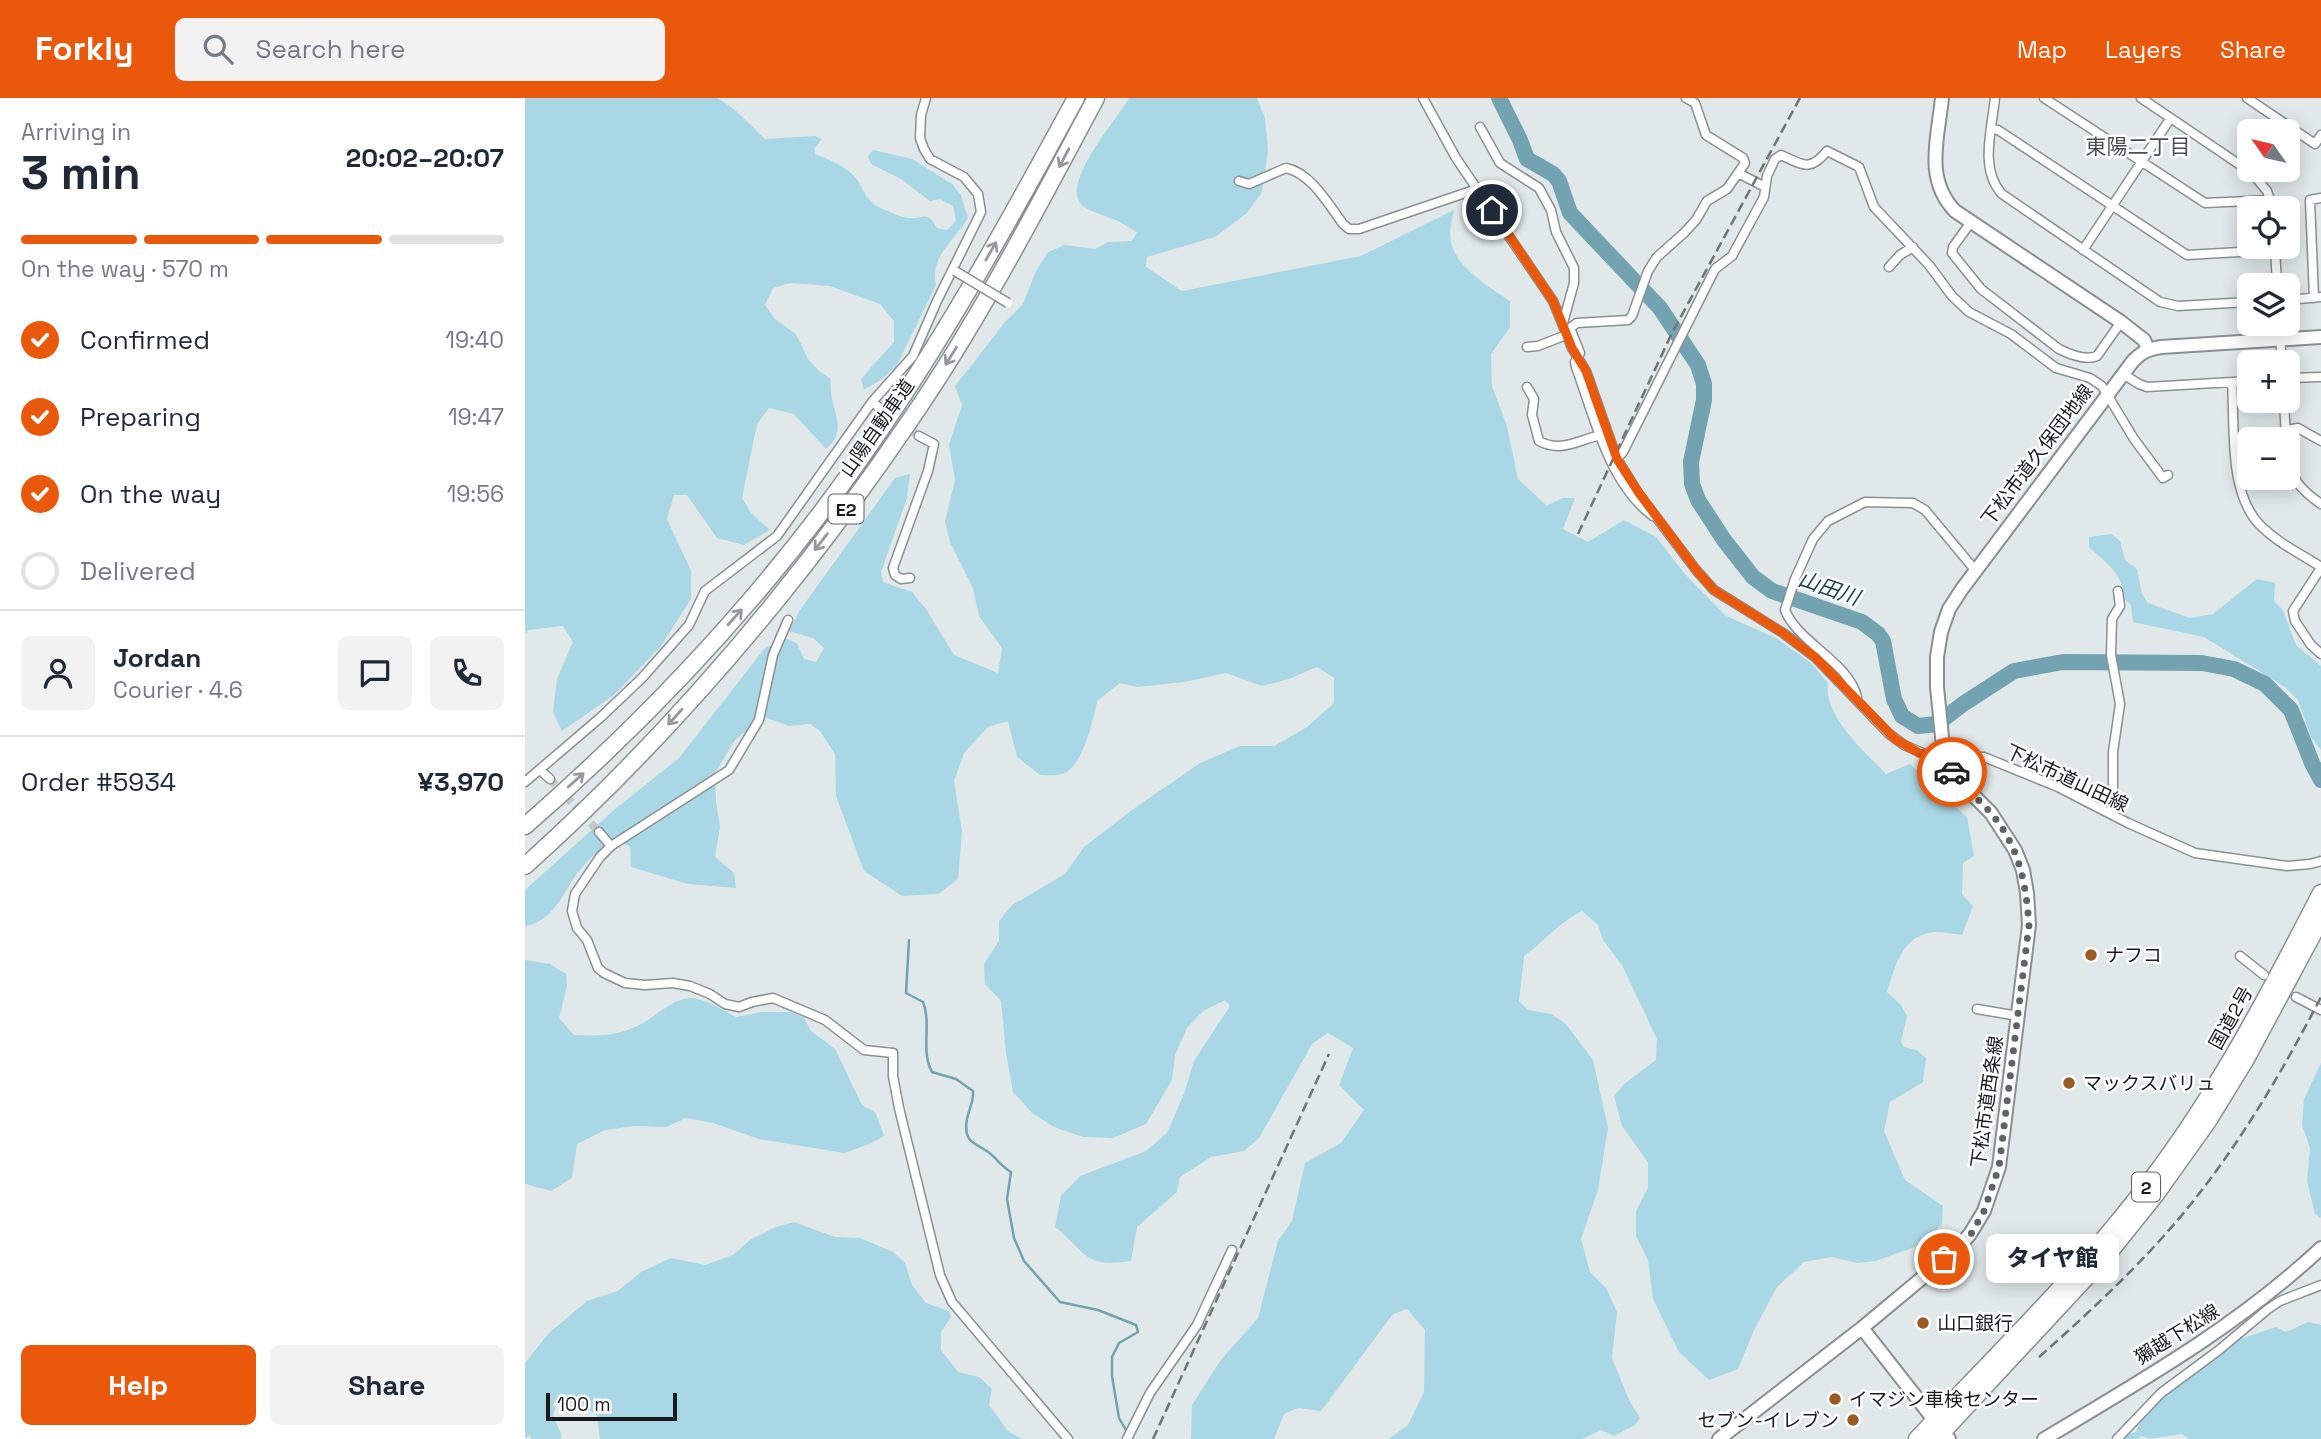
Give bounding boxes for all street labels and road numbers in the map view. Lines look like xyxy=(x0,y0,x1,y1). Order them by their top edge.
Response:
street label: 山陽自動車道 xyxy=(834,374,920,482)
street label: 下松市道久保団地線 xyxy=(1976,379,2098,531)
road number: E2 xyxy=(829,494,863,524)
street label: 下松市道山田線 xyxy=(2001,739,2133,817)
street label: 国道2号 xyxy=(2203,982,2259,1054)
street label: 下松市道西条線 xyxy=(1965,1034,2009,1170)
road number: 2 xyxy=(2132,1172,2160,1202)
street label: 獺越下松線 xyxy=(2130,1298,2224,1370)

